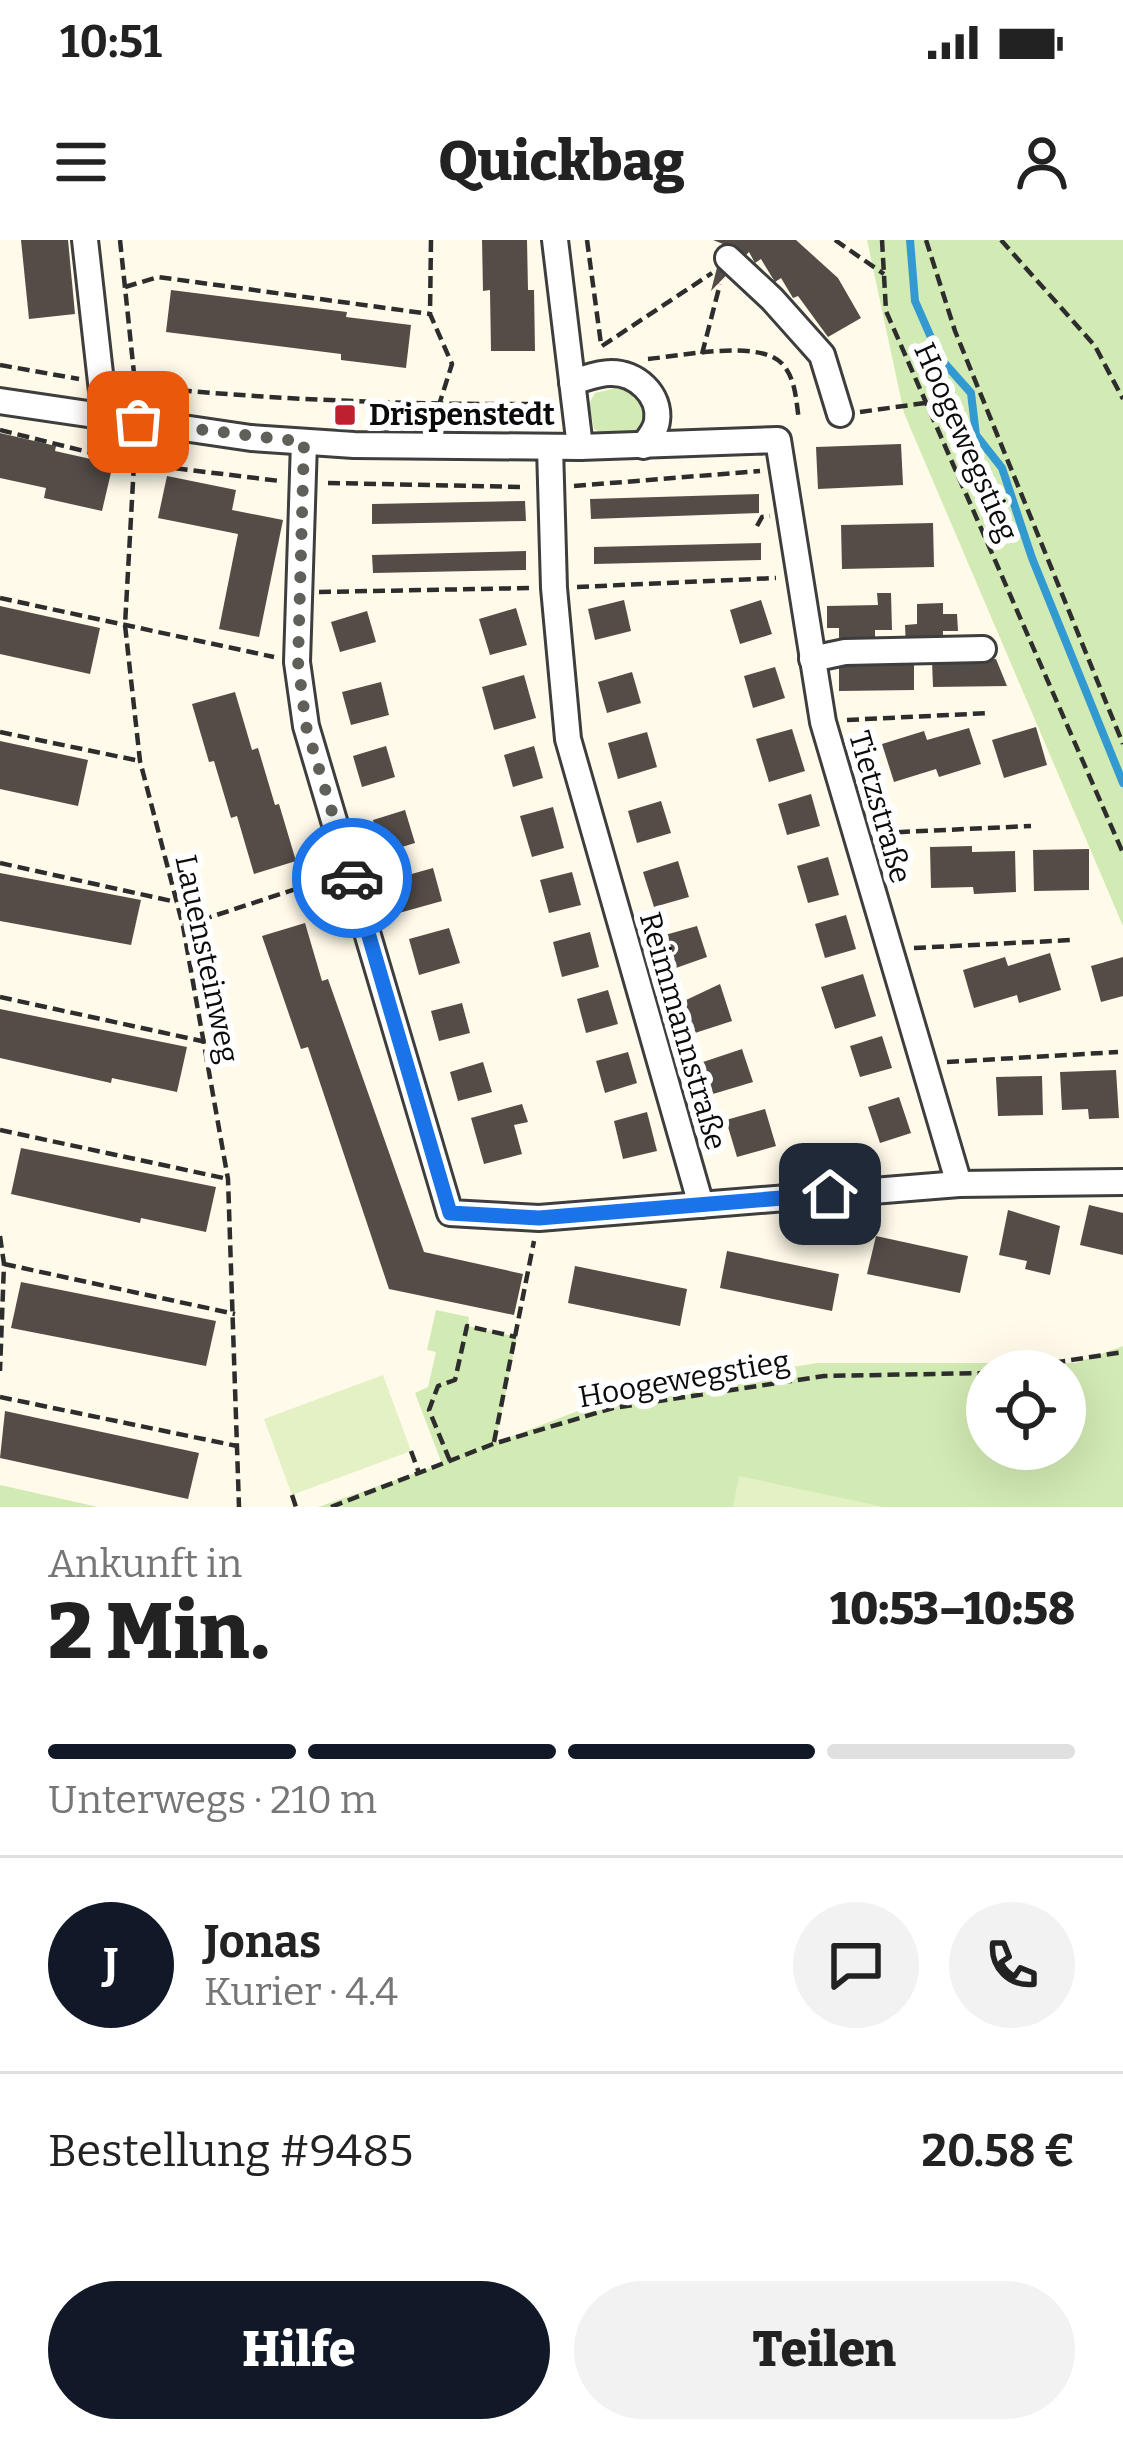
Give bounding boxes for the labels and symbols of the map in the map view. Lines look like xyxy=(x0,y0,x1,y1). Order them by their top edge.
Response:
street label: Hoogewegstieg xyxy=(906,337,1026,547)
pin xyxy=(87,371,189,473)
place label: Drispenstedt xyxy=(369,397,555,433)
marker: Drispenstedt xyxy=(332,402,358,428)
street label: Tietzstraße xyxy=(841,727,919,887)
courier xyxy=(292,818,412,938)
street label: Lauensteinweg xyxy=(167,852,247,1066)
street label: Reimmannstraße xyxy=(632,908,734,1154)
pin xyxy=(779,1143,881,1245)
street label: Hoogewegstieg xyxy=(576,1343,792,1415)

